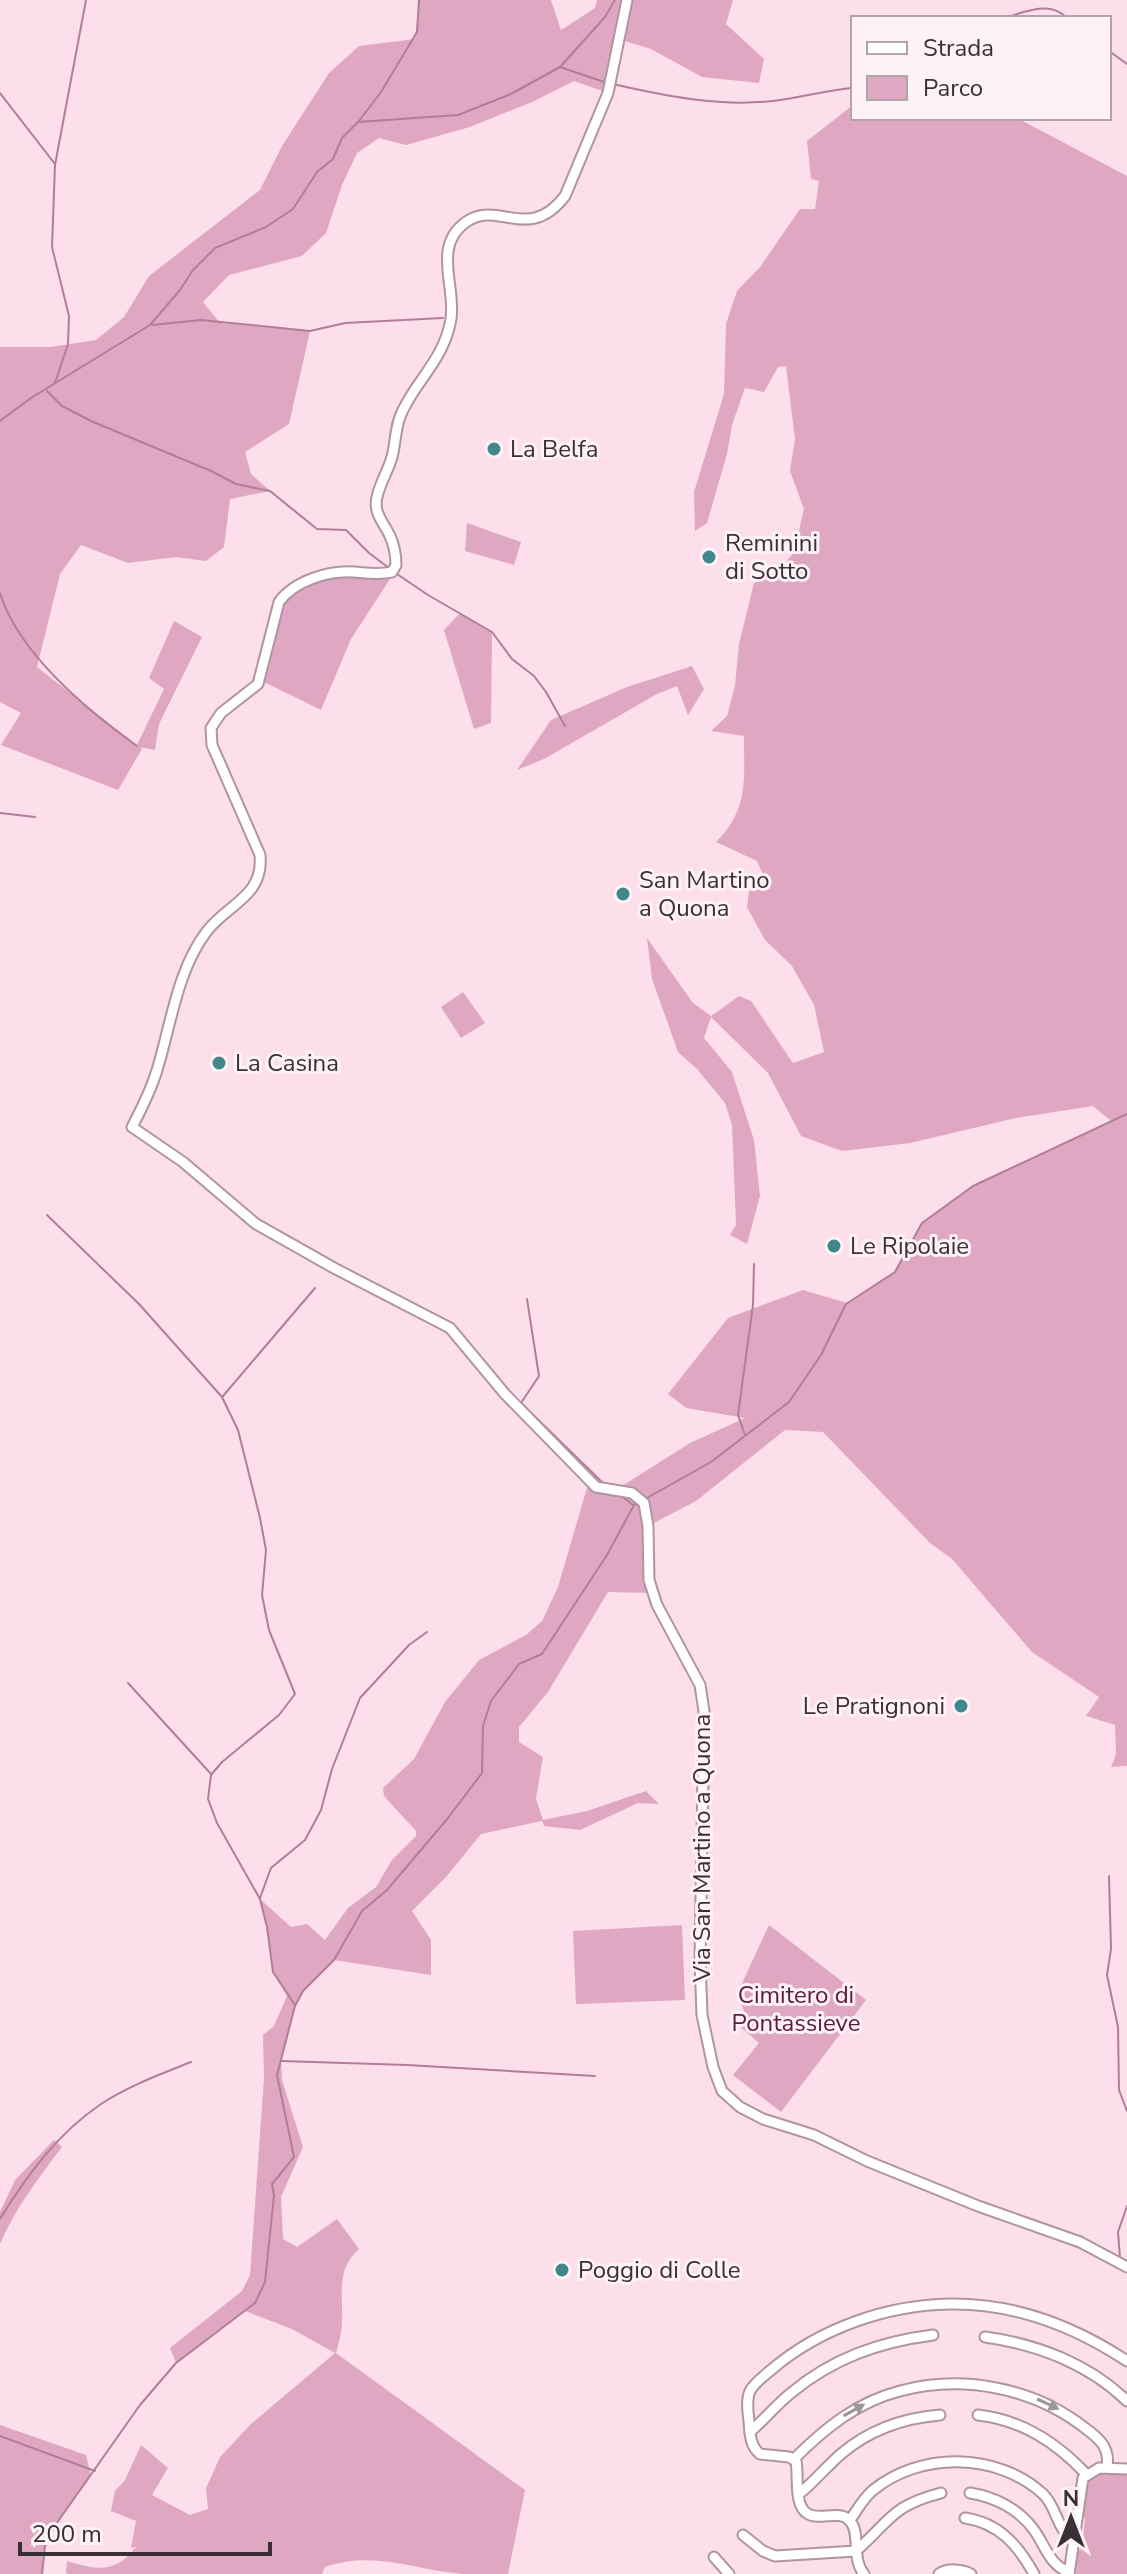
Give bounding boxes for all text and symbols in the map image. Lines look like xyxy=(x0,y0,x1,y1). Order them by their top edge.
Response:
legend xyxy=(851,16,1111,120)
text: Strada xyxy=(923,32,994,64)
text: Parco xyxy=(923,72,983,104)
place label: La Belfa xyxy=(510,433,598,465)
marker: La Belfa xyxy=(485,440,503,458)
place label: Reminini di Sotto xyxy=(725,527,818,587)
marker: Reminini di Sotto xyxy=(700,548,718,566)
place label: San Martino a Quona xyxy=(639,864,770,924)
marker: San Martino a Quona xyxy=(614,885,632,903)
place label: La Casina xyxy=(235,1047,339,1079)
marker: La Casina xyxy=(210,1054,228,1072)
place label: Le Ripolaie xyxy=(850,1230,969,1262)
marker: Le Ripolaie xyxy=(825,1237,843,1255)
place label: Le Pratignoni xyxy=(803,1690,945,1722)
marker: Le Pratignoni xyxy=(952,1697,970,1715)
street label: Via San Martino a Quona xyxy=(686,1714,718,1983)
park label: Cimitero di Pontassieve xyxy=(732,1979,860,2039)
place label: Poggio di Colle xyxy=(578,2254,740,2286)
marker: Poggio di Colle xyxy=(553,2261,571,2279)
one-way arrow xyxy=(1036,2398,1059,2411)
one-way arrow xyxy=(843,2403,865,2417)
north arrow xyxy=(1031,2478,1111,2558)
text: N xyxy=(1063,2484,1079,2514)
scale bar xyxy=(20,2506,270,2556)
text: 200 m xyxy=(32,2518,102,2550)

